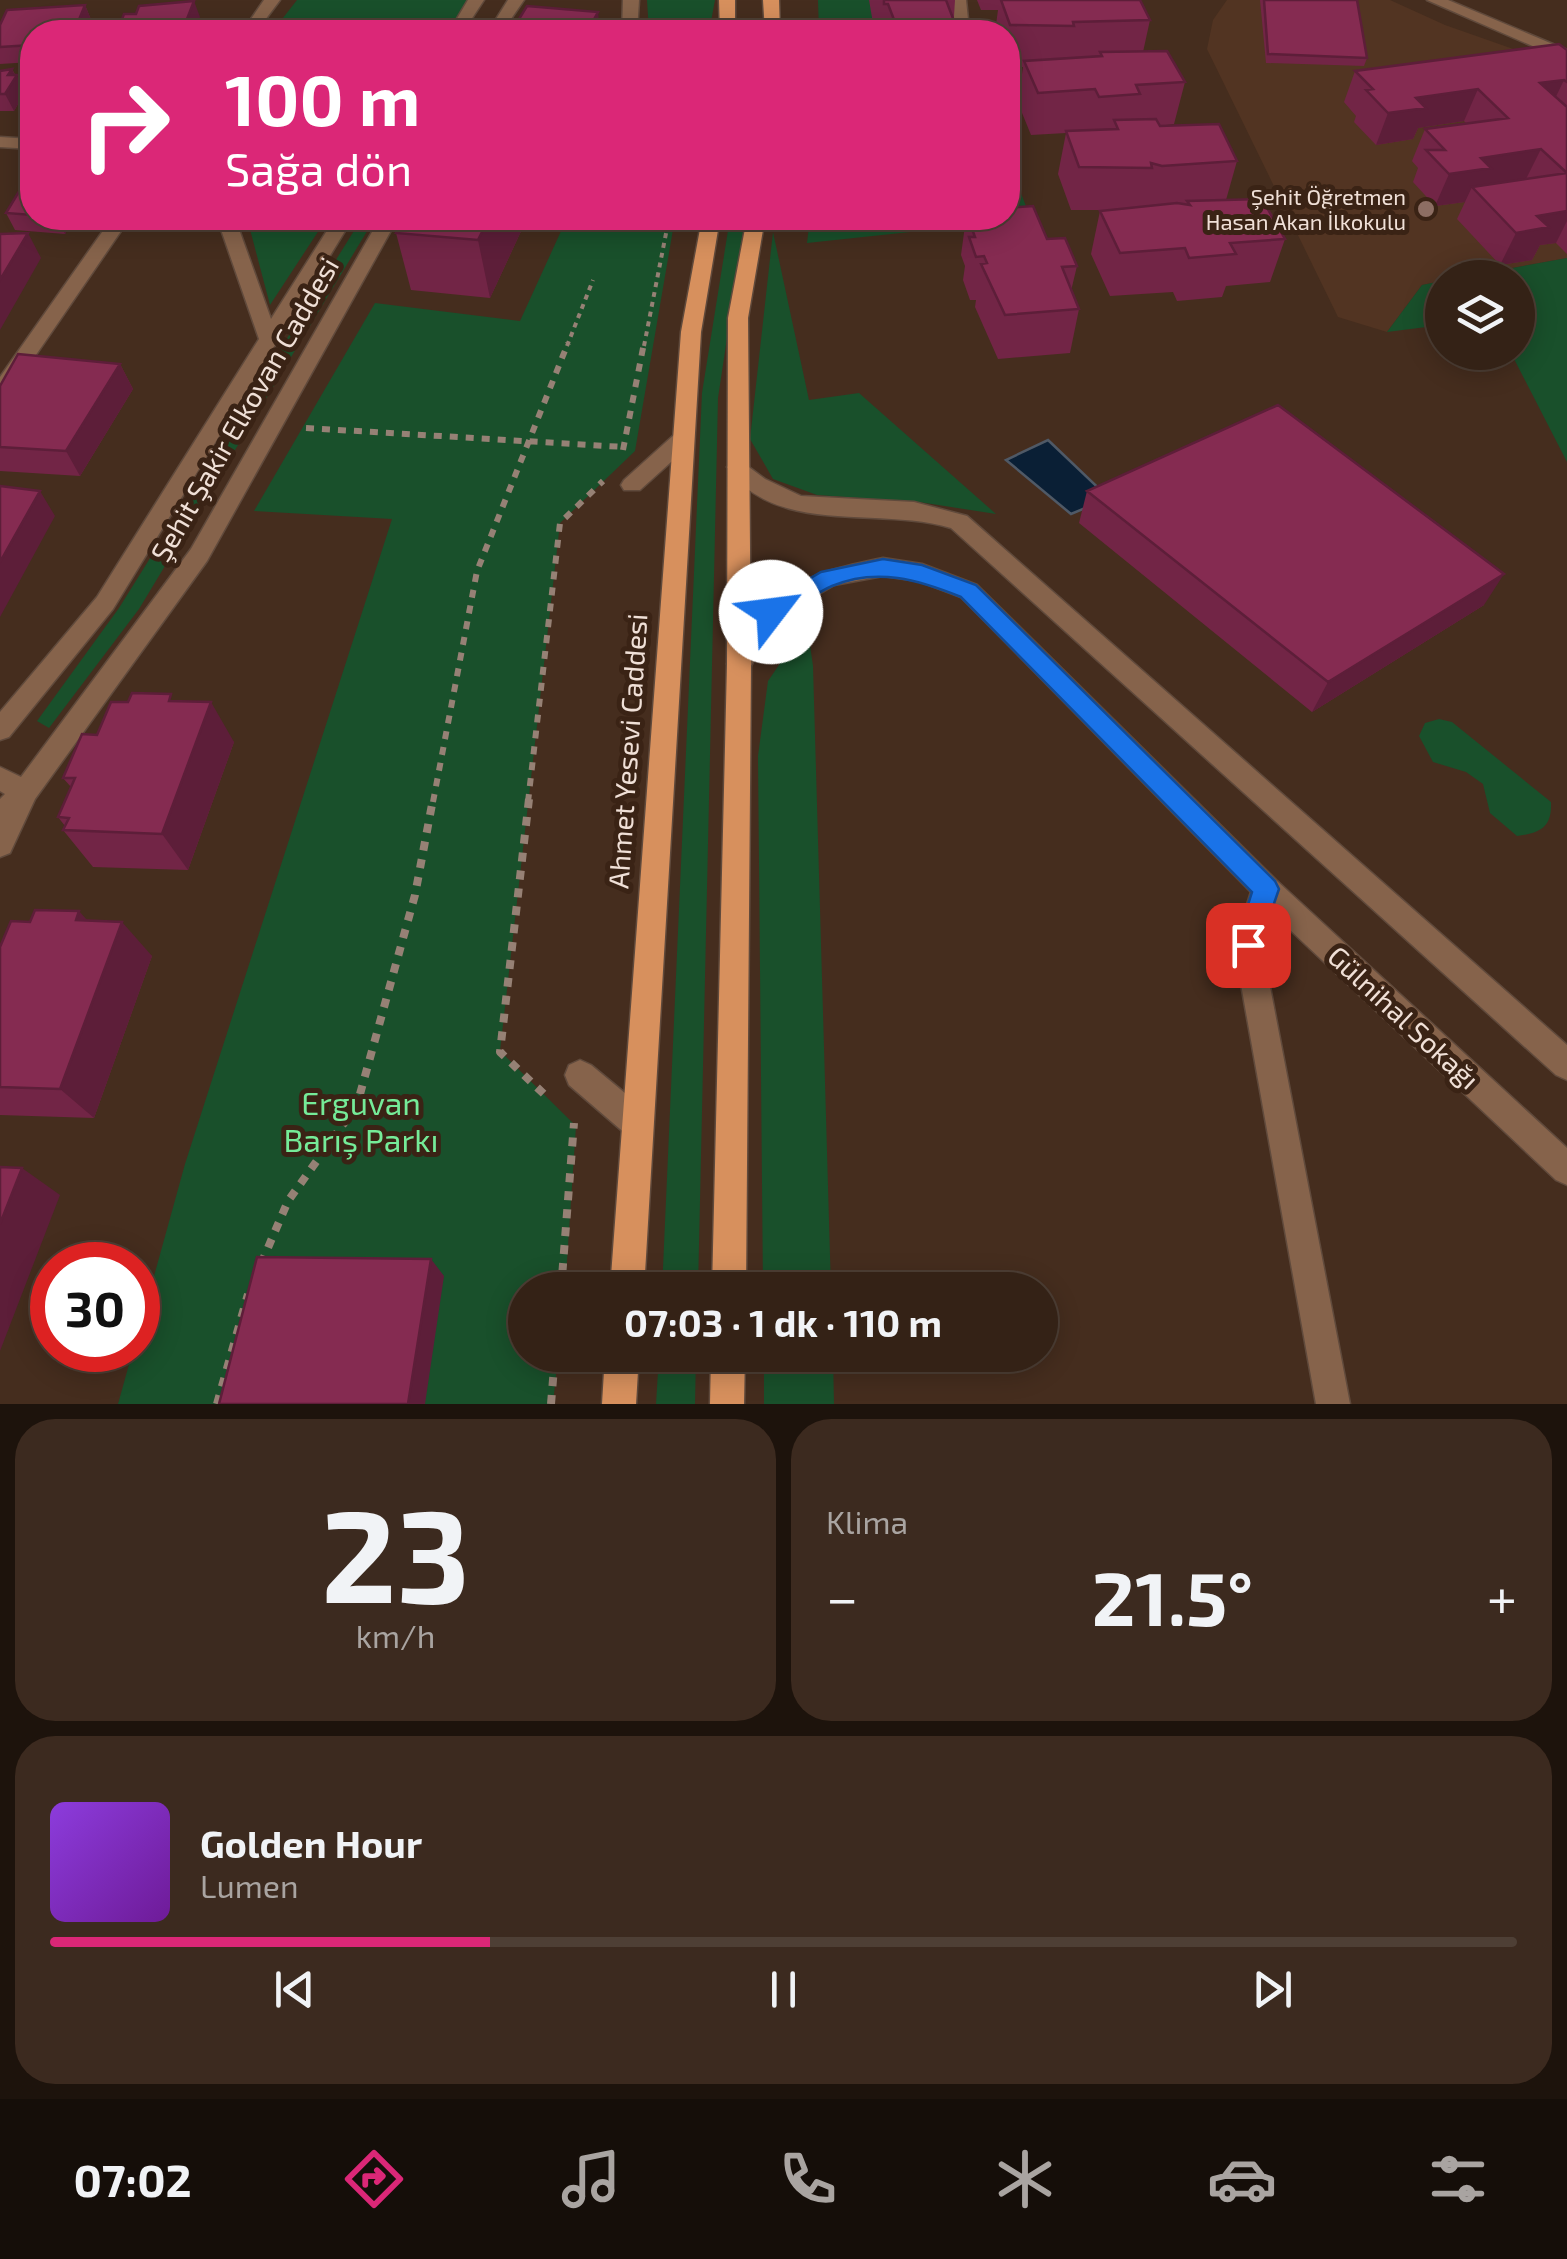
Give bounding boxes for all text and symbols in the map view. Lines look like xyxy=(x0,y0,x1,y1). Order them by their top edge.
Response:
text: 100 m xyxy=(225,56,420,140)
icon: right xyxy=(60,60,190,190)
text: Sağa dön xyxy=(225,141,412,195)
place label: Şehit Öğretmen Hasan Akan İlkokulu xyxy=(1206,183,1406,234)
marker: Şehit Öğretmen Hasan Akan İlkokulu xyxy=(1415,198,1437,220)
street label: Şehit Şakir Elkovan Caddesi xyxy=(143,251,346,568)
map controls xyxy=(1425,260,1535,370)
button: layers xyxy=(1425,260,1535,370)
position arrow xyxy=(719,560,823,664)
street label: Ahmet Yesevi Caddesi xyxy=(600,612,654,890)
pin xyxy=(1206,903,1291,988)
icon: arrive xyxy=(1221,918,1276,973)
street label: Gülnihal Sokağı xyxy=(1321,938,1487,1096)
park label: Erguvan Barış Parkı xyxy=(283,1083,439,1160)
speed limit sign: 30 xyxy=(30,1242,160,1372)
text: 07:03 · 1 dk · 110 m xyxy=(624,1299,942,1345)
text: 23 xyxy=(321,1473,470,1629)
text: Klima xyxy=(826,1502,908,1540)
text: 21.5° xyxy=(1092,1551,1253,1641)
text: − xyxy=(826,1563,858,1629)
text: + xyxy=(1487,1563,1517,1629)
text: km/h xyxy=(356,1616,435,1654)
text: Golden Hour xyxy=(200,1820,422,1866)
text: Lumen xyxy=(200,1866,299,1904)
icon: previous xyxy=(267,1962,322,2017)
icon: pause xyxy=(756,1962,811,2017)
icon: next xyxy=(1245,1962,1300,2017)
icon: directions xyxy=(339,2144,409,2214)
icon: music xyxy=(556,2144,626,2214)
icon: phone xyxy=(773,2144,843,2214)
icon: climate xyxy=(990,2144,1060,2214)
icon: car xyxy=(1207,2144,1277,2214)
icon: filters xyxy=(1423,2144,1493,2214)
text: 07:02 xyxy=(73,2152,192,2206)

